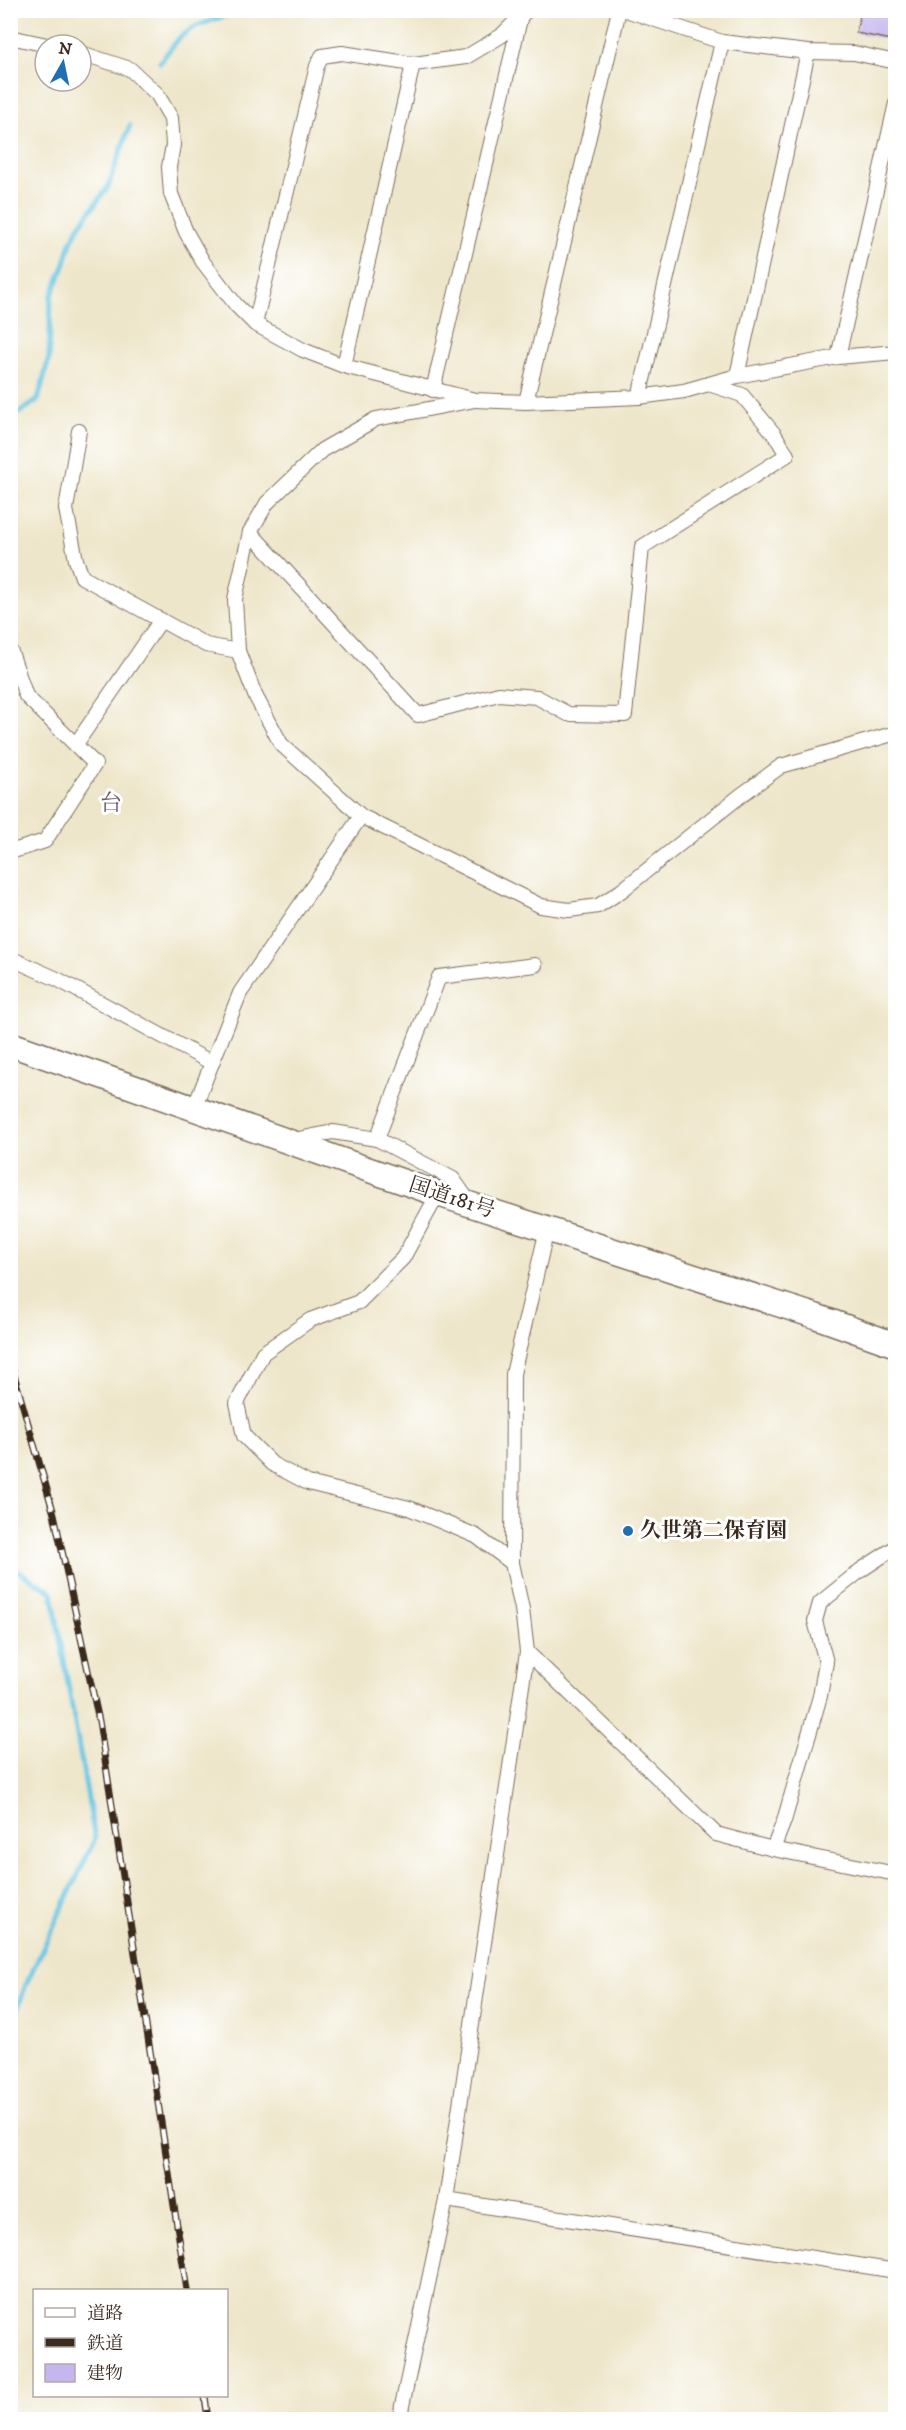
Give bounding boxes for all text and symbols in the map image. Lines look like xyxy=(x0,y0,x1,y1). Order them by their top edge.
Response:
north arrow xyxy=(33,33,93,93)
text: N xyxy=(57,38,73,60)
district label: 台 xyxy=(100,790,122,817)
street label: 国道181号 xyxy=(406,1172,498,1224)
place label: 久世第二保育園 xyxy=(640,1518,787,1544)
marker: 久世第二保育園 xyxy=(621,1524,635,1538)
legend xyxy=(33,2289,228,2397)
text: 道路 xyxy=(87,2303,123,2325)
text: 鉄道 xyxy=(87,2333,123,2355)
text: 建物 xyxy=(87,2363,123,2385)

